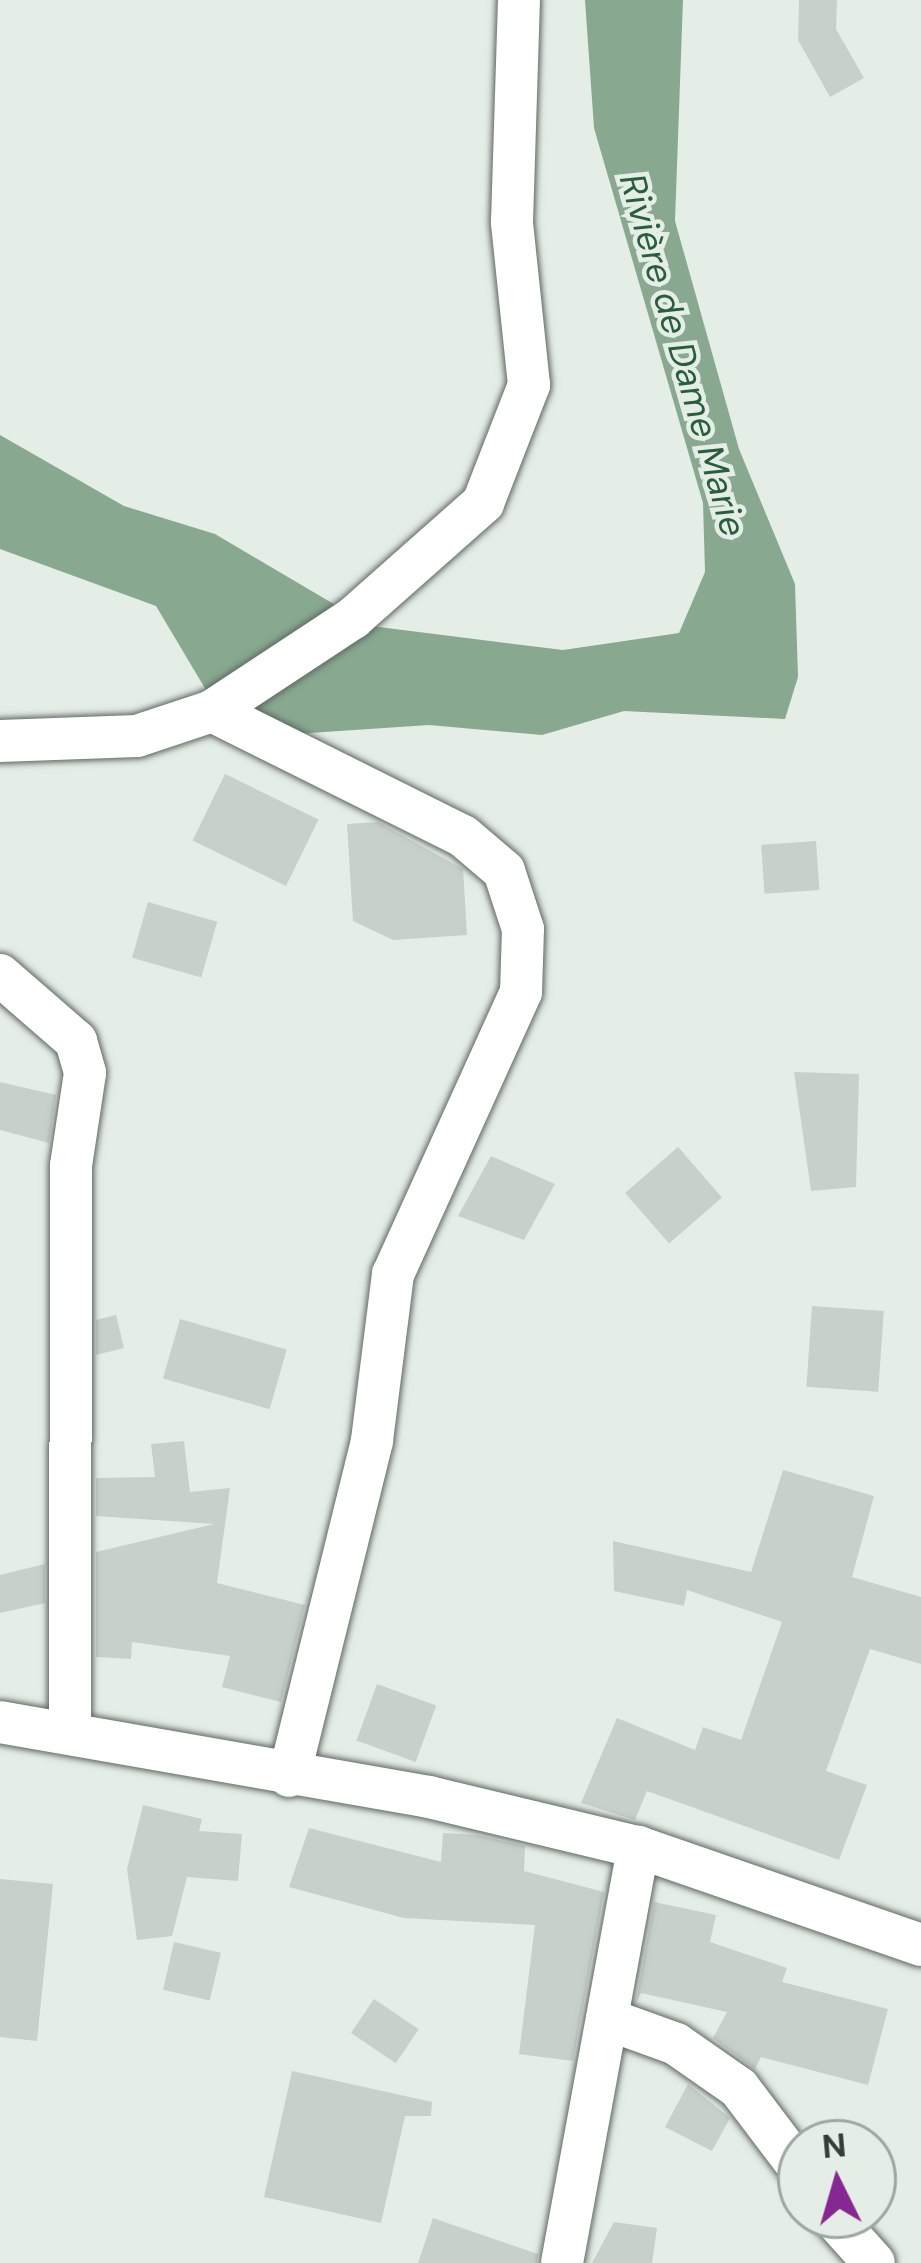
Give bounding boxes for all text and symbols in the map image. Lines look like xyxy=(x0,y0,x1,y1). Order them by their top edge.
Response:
water label: Rivière de Dame Marie xyxy=(611,169,755,541)
north arrow xyxy=(777,2119,897,2239)
text: N xyxy=(820,2123,848,2168)

